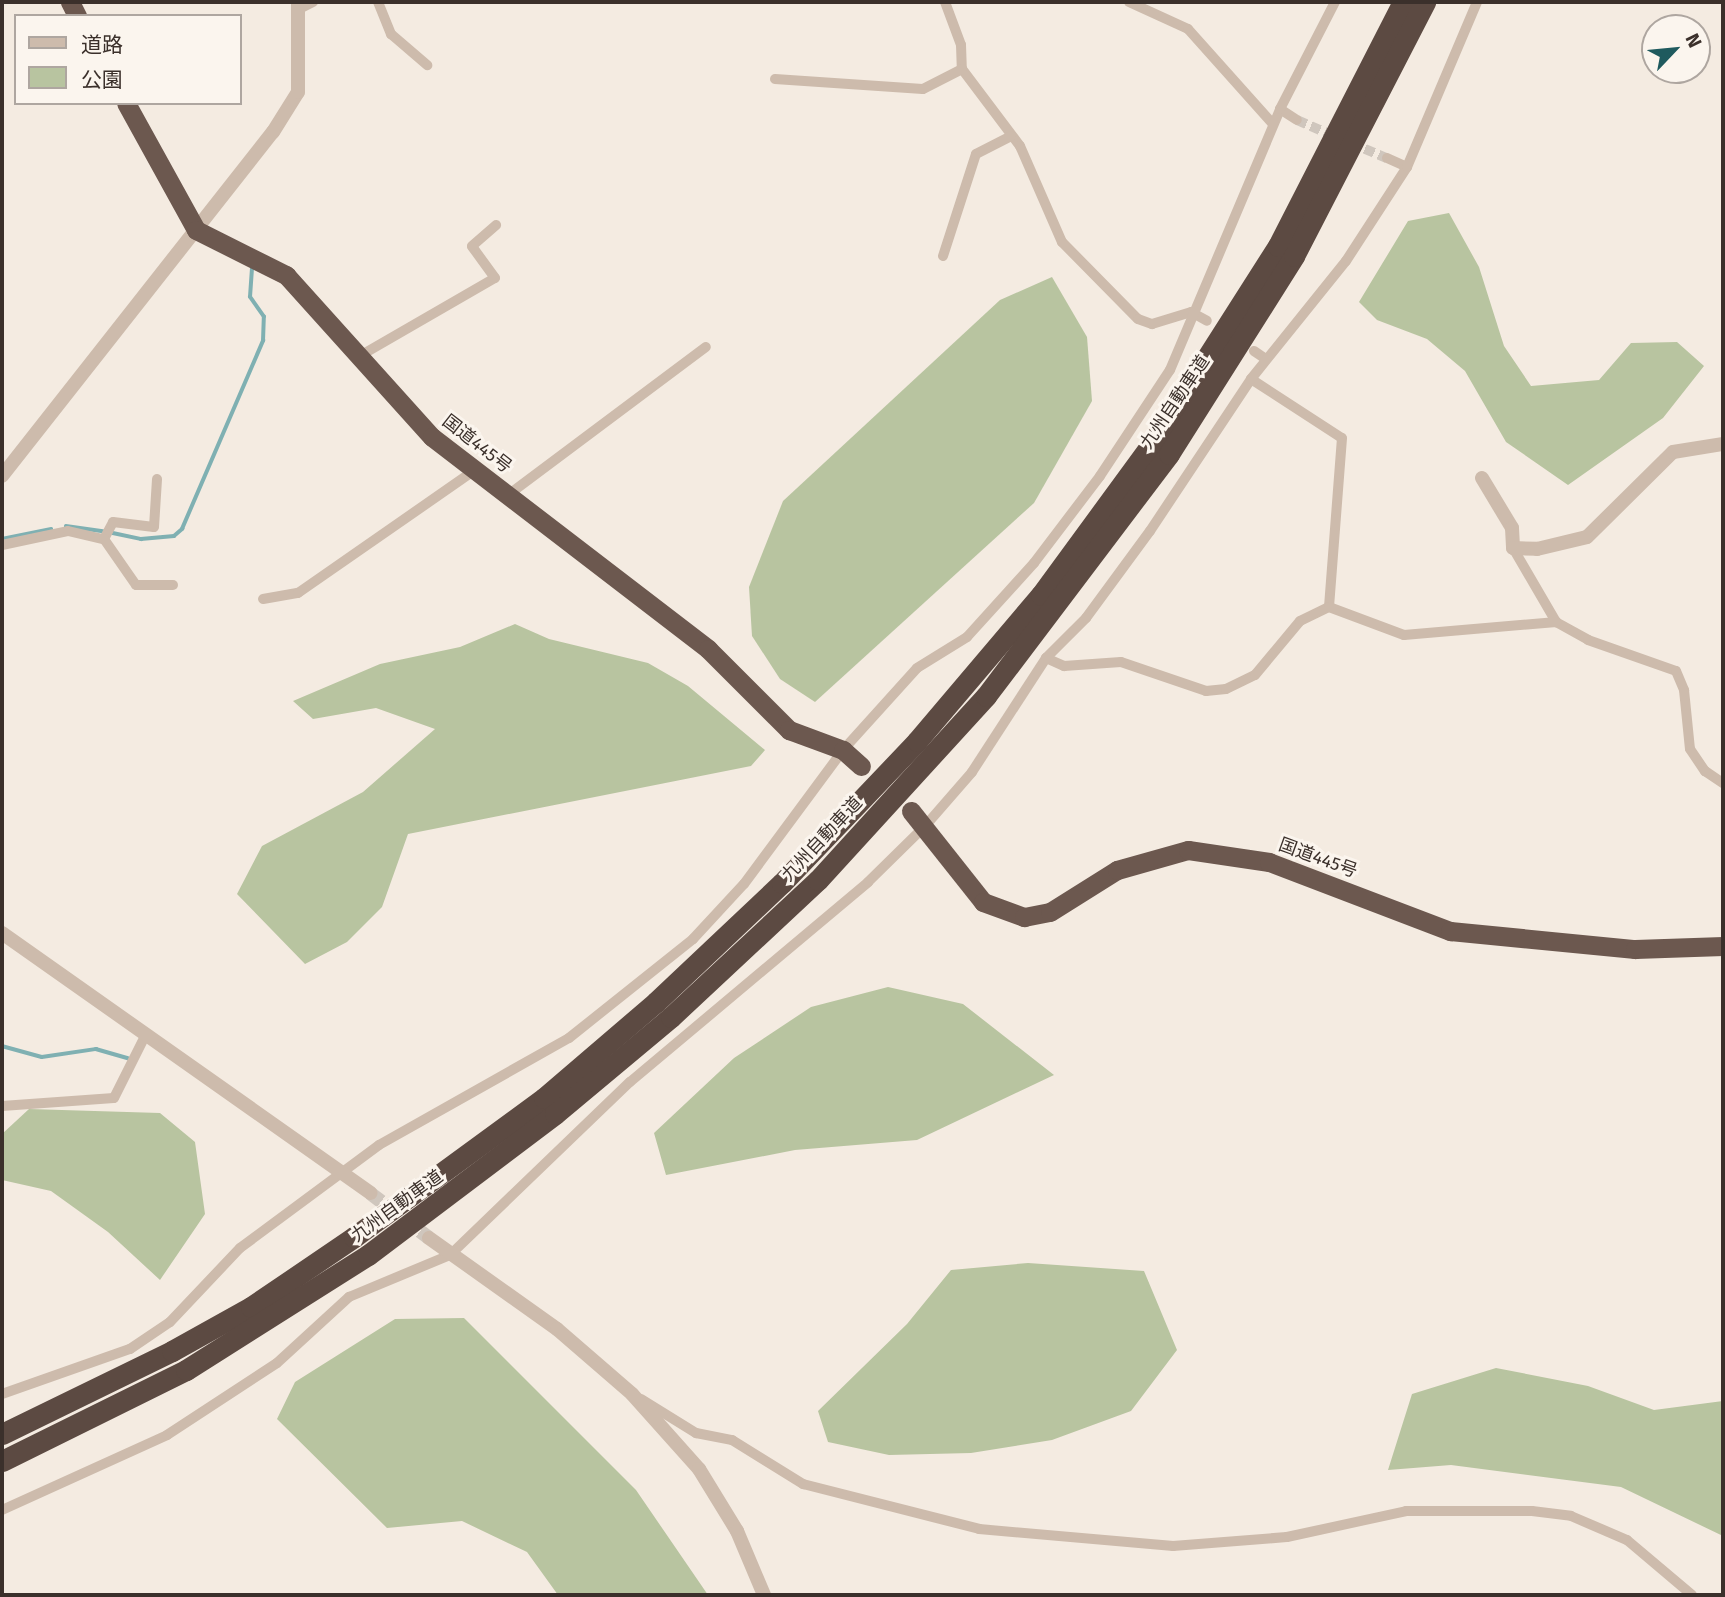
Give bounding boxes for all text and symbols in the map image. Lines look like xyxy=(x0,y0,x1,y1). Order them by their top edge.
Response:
legend xyxy=(14,14,242,105)
north arrow xyxy=(1641,14,1711,84)
text: N xyxy=(1680,30,1707,51)
text: 道路 xyxy=(81,32,123,58)
text: 公園 xyxy=(81,67,123,93)
street label: 九州自動車道 xyxy=(1136,351,1214,453)
street label: 国道445号 xyxy=(438,410,516,478)
street label: 九州自動車道 xyxy=(777,792,867,886)
street label: 国道445号 xyxy=(1276,834,1360,882)
street label: 九州自動車道 xyxy=(347,1166,447,1246)

